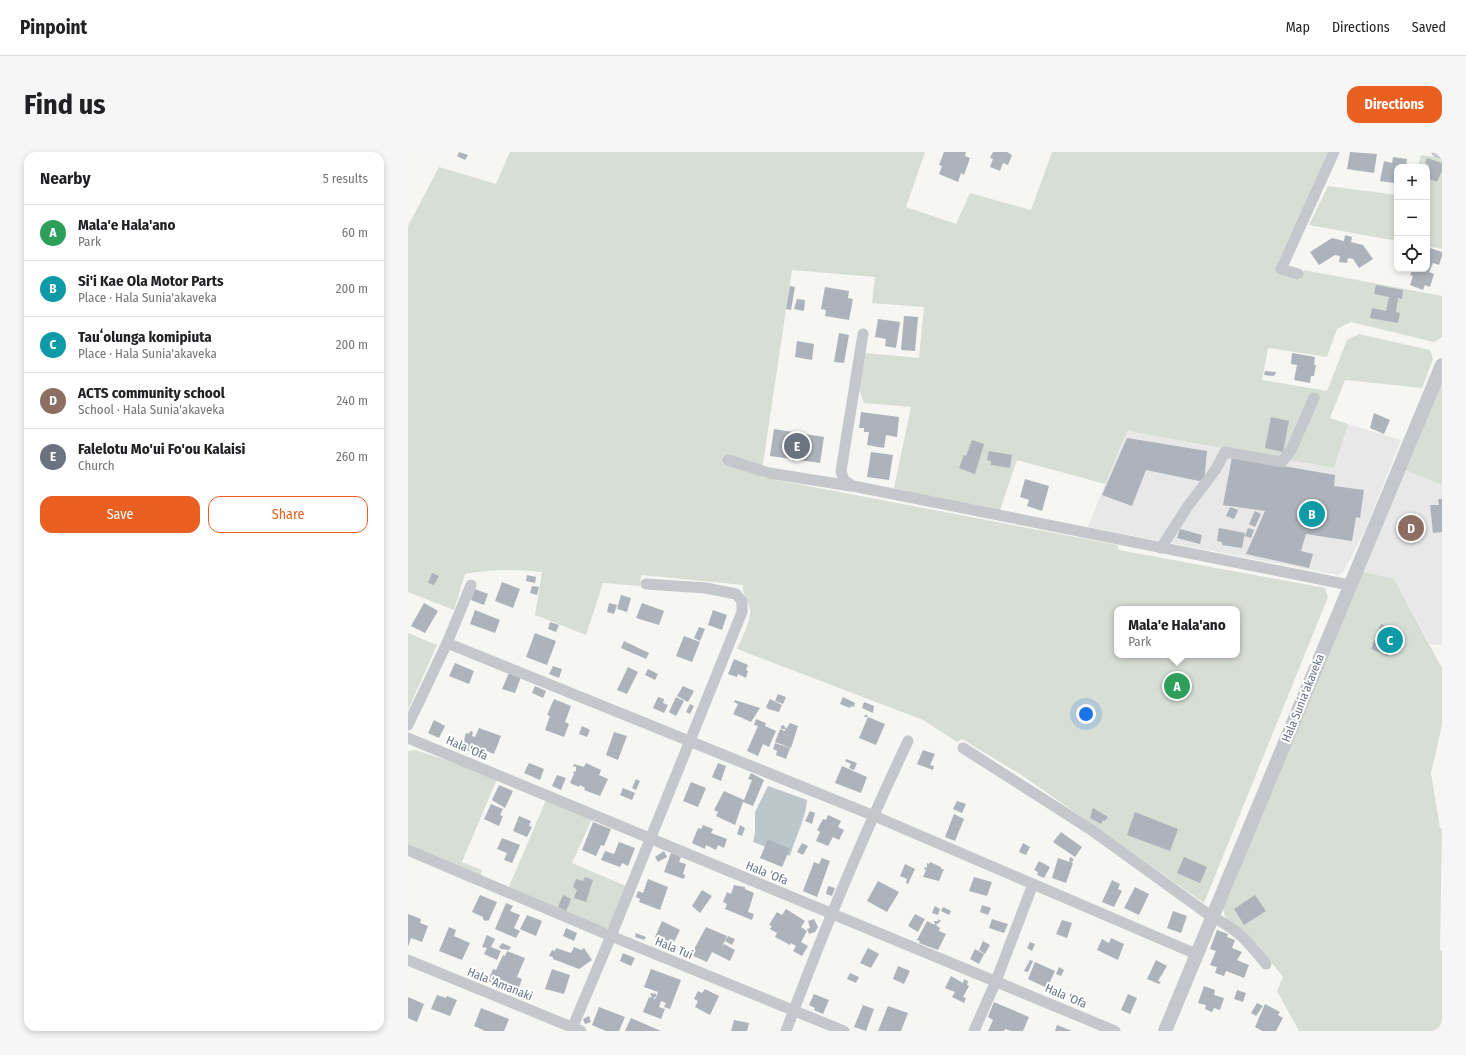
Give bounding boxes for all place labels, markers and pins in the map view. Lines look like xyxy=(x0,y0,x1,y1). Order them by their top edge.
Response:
pin: E xyxy=(784,431,810,461)
pin: B xyxy=(1299,499,1325,529)
pin: D xyxy=(1398,513,1424,543)
pin: C xyxy=(1377,625,1403,655)
pin: A xyxy=(1164,671,1190,701)

